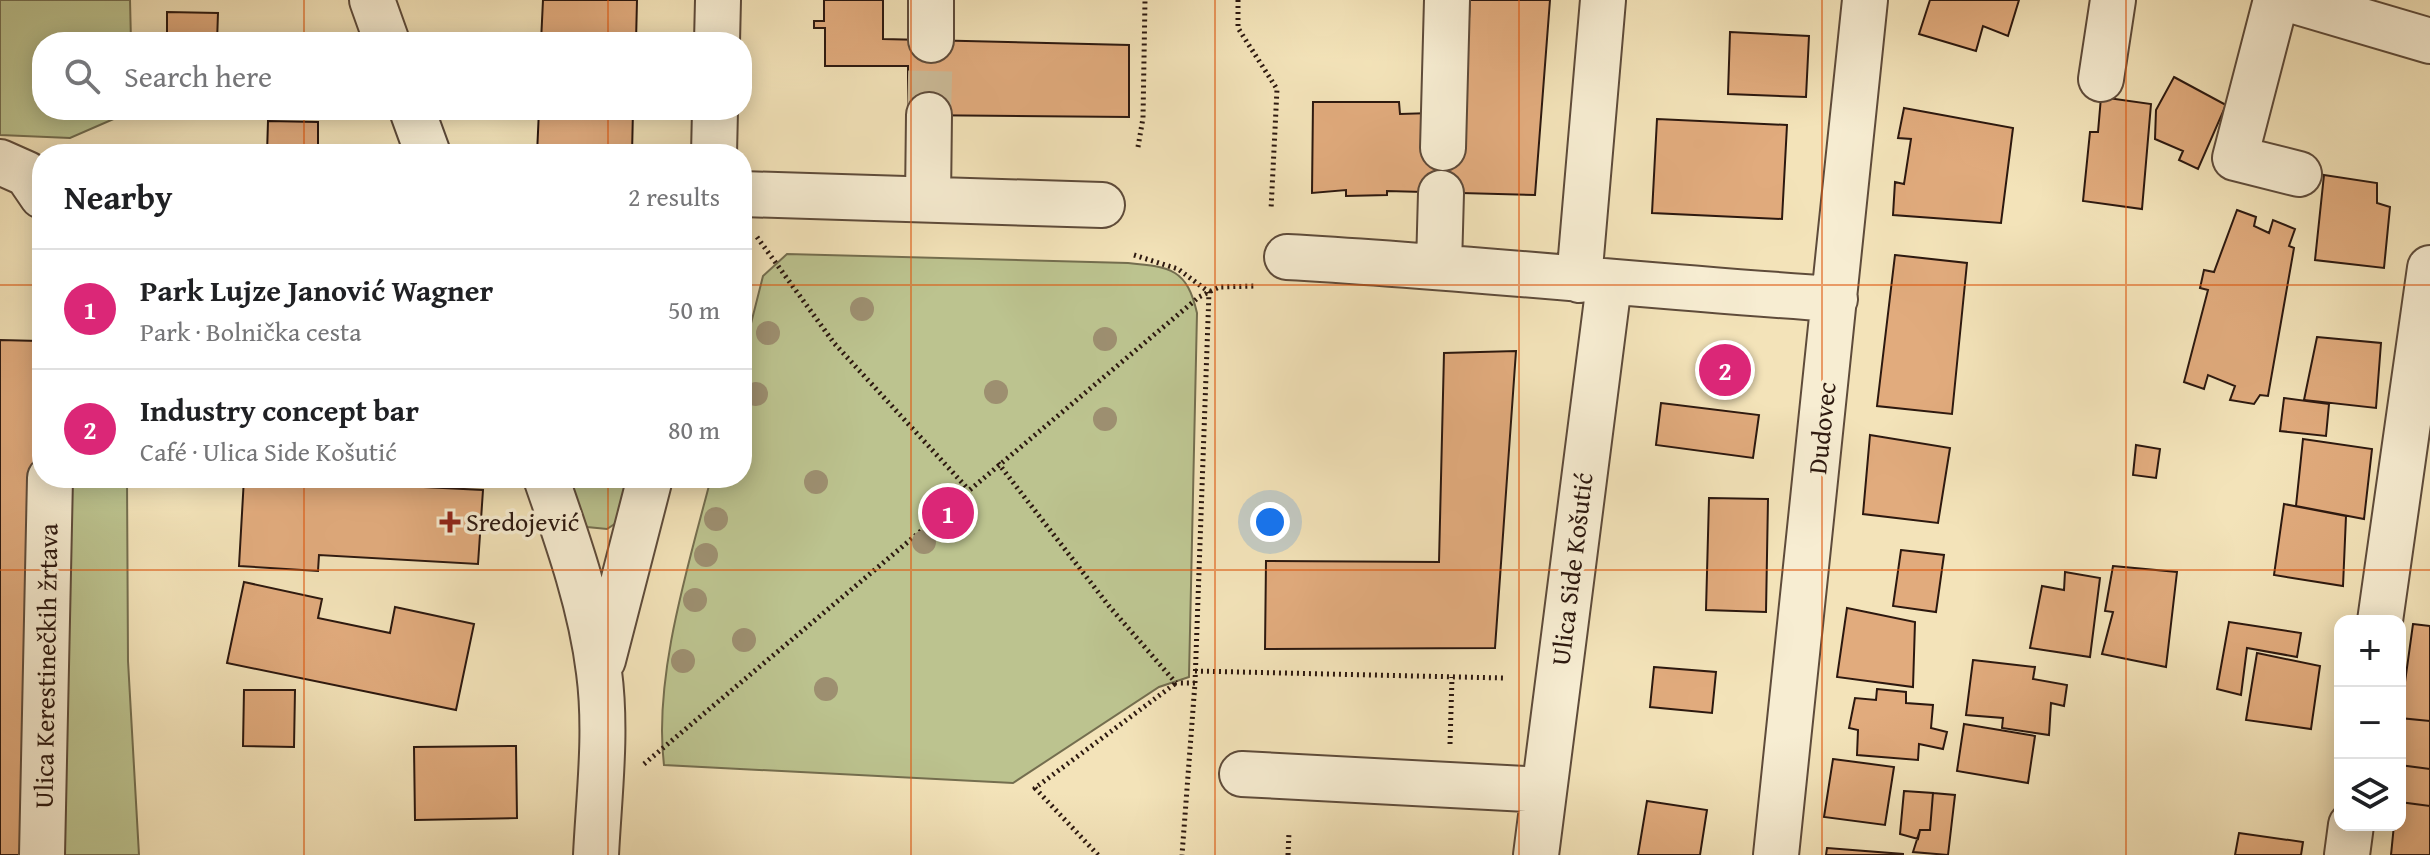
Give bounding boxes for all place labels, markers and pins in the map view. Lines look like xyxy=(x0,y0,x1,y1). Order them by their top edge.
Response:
pin: 2 xyxy=(1699,340,1751,400)
pin: 1 xyxy=(922,483,974,543)
place label: Sredojević xyxy=(466,502,579,541)
marker: Sredojević xyxy=(441,513,459,531)

